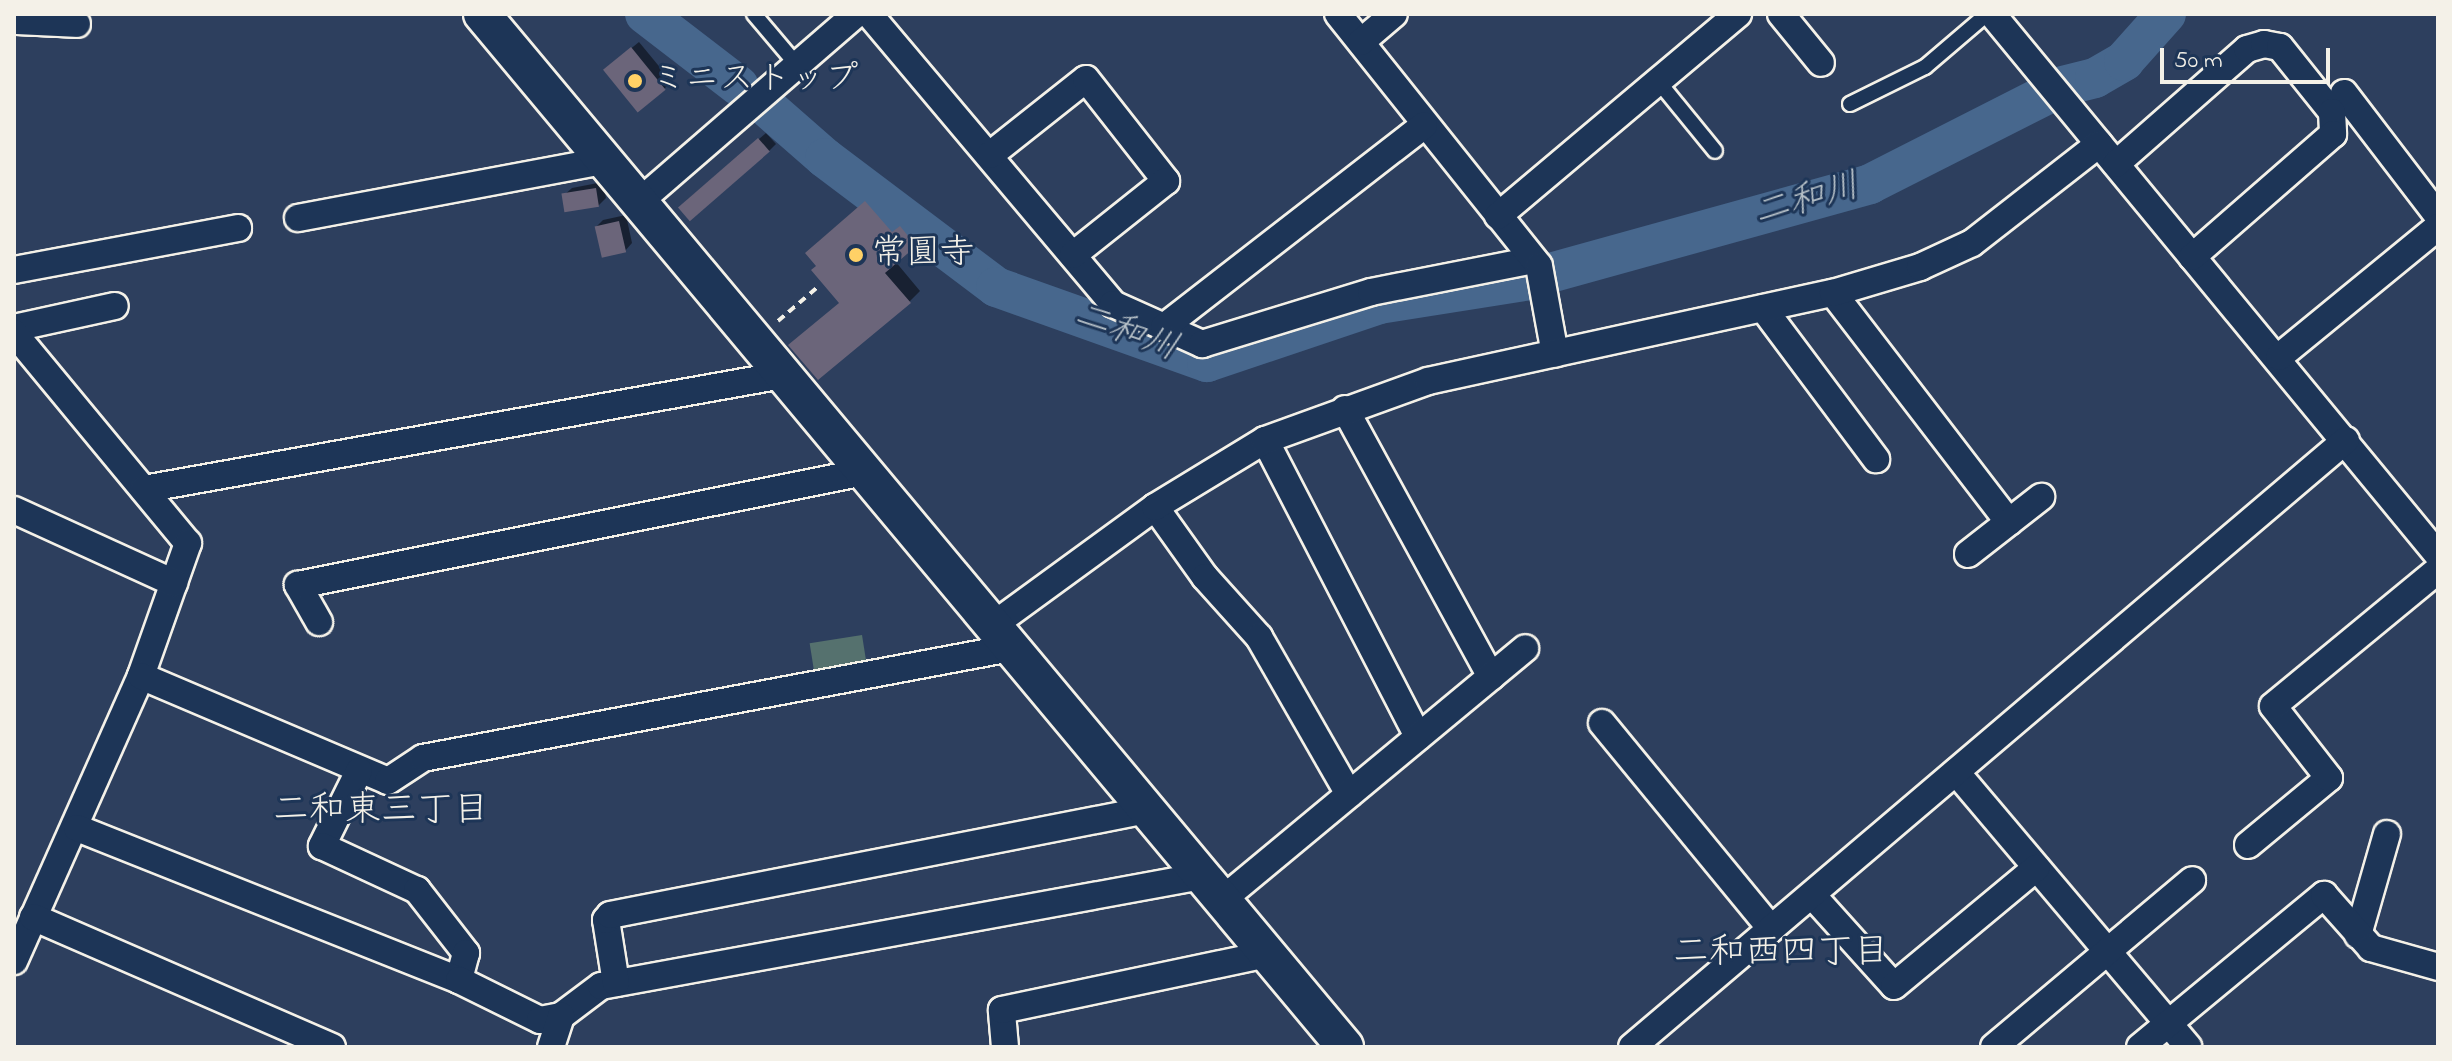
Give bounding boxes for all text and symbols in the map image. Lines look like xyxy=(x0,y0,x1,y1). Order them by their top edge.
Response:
scale bar xyxy=(2164,32,2334,82)
text: 50 m xyxy=(2174,44,2223,79)
place label: ミニストップ xyxy=(651,61,855,101)
marker: ミニストップ xyxy=(626,72,644,90)
water label: 二和川 xyxy=(1749,165,1865,237)
place label: 常圓寺 xyxy=(872,235,974,275)
marker: 常圓寺 xyxy=(847,246,865,264)
water label: 二和川 xyxy=(1068,294,1184,372)
district label: 二和東三丁目 xyxy=(273,790,489,834)
district label: 二和西四丁目 xyxy=(1673,932,1889,976)

